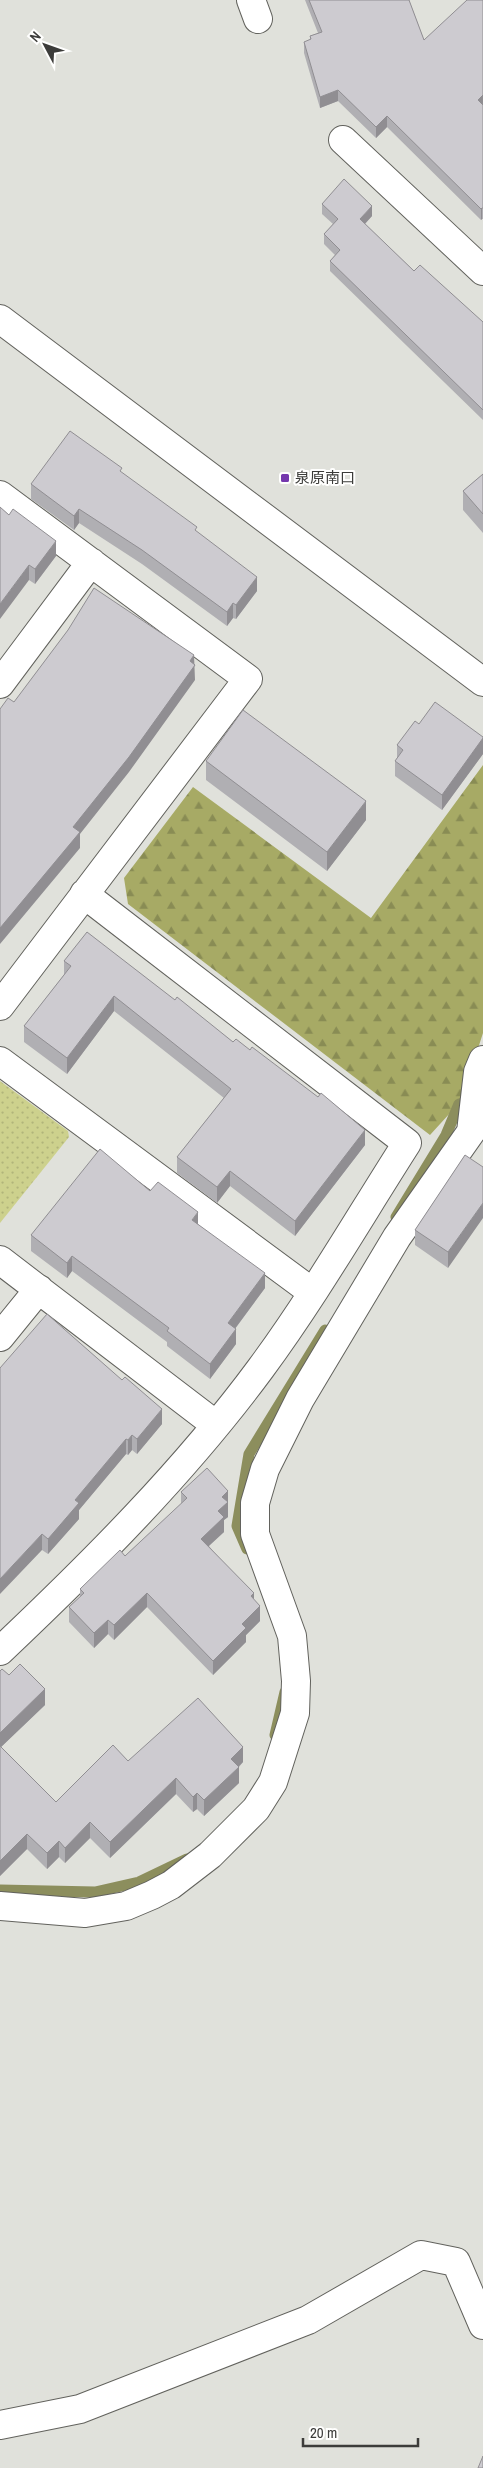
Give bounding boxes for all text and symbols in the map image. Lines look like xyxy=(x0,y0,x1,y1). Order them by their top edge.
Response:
north arrow xyxy=(20,20,70,70)
text: N xyxy=(26,27,45,46)
place label: 泉原南口 xyxy=(295,467,355,488)
marker: 泉原南口 xyxy=(279,472,291,484)
scale bar xyxy=(303,2416,418,2448)
text: 20 m xyxy=(310,2422,337,2443)

